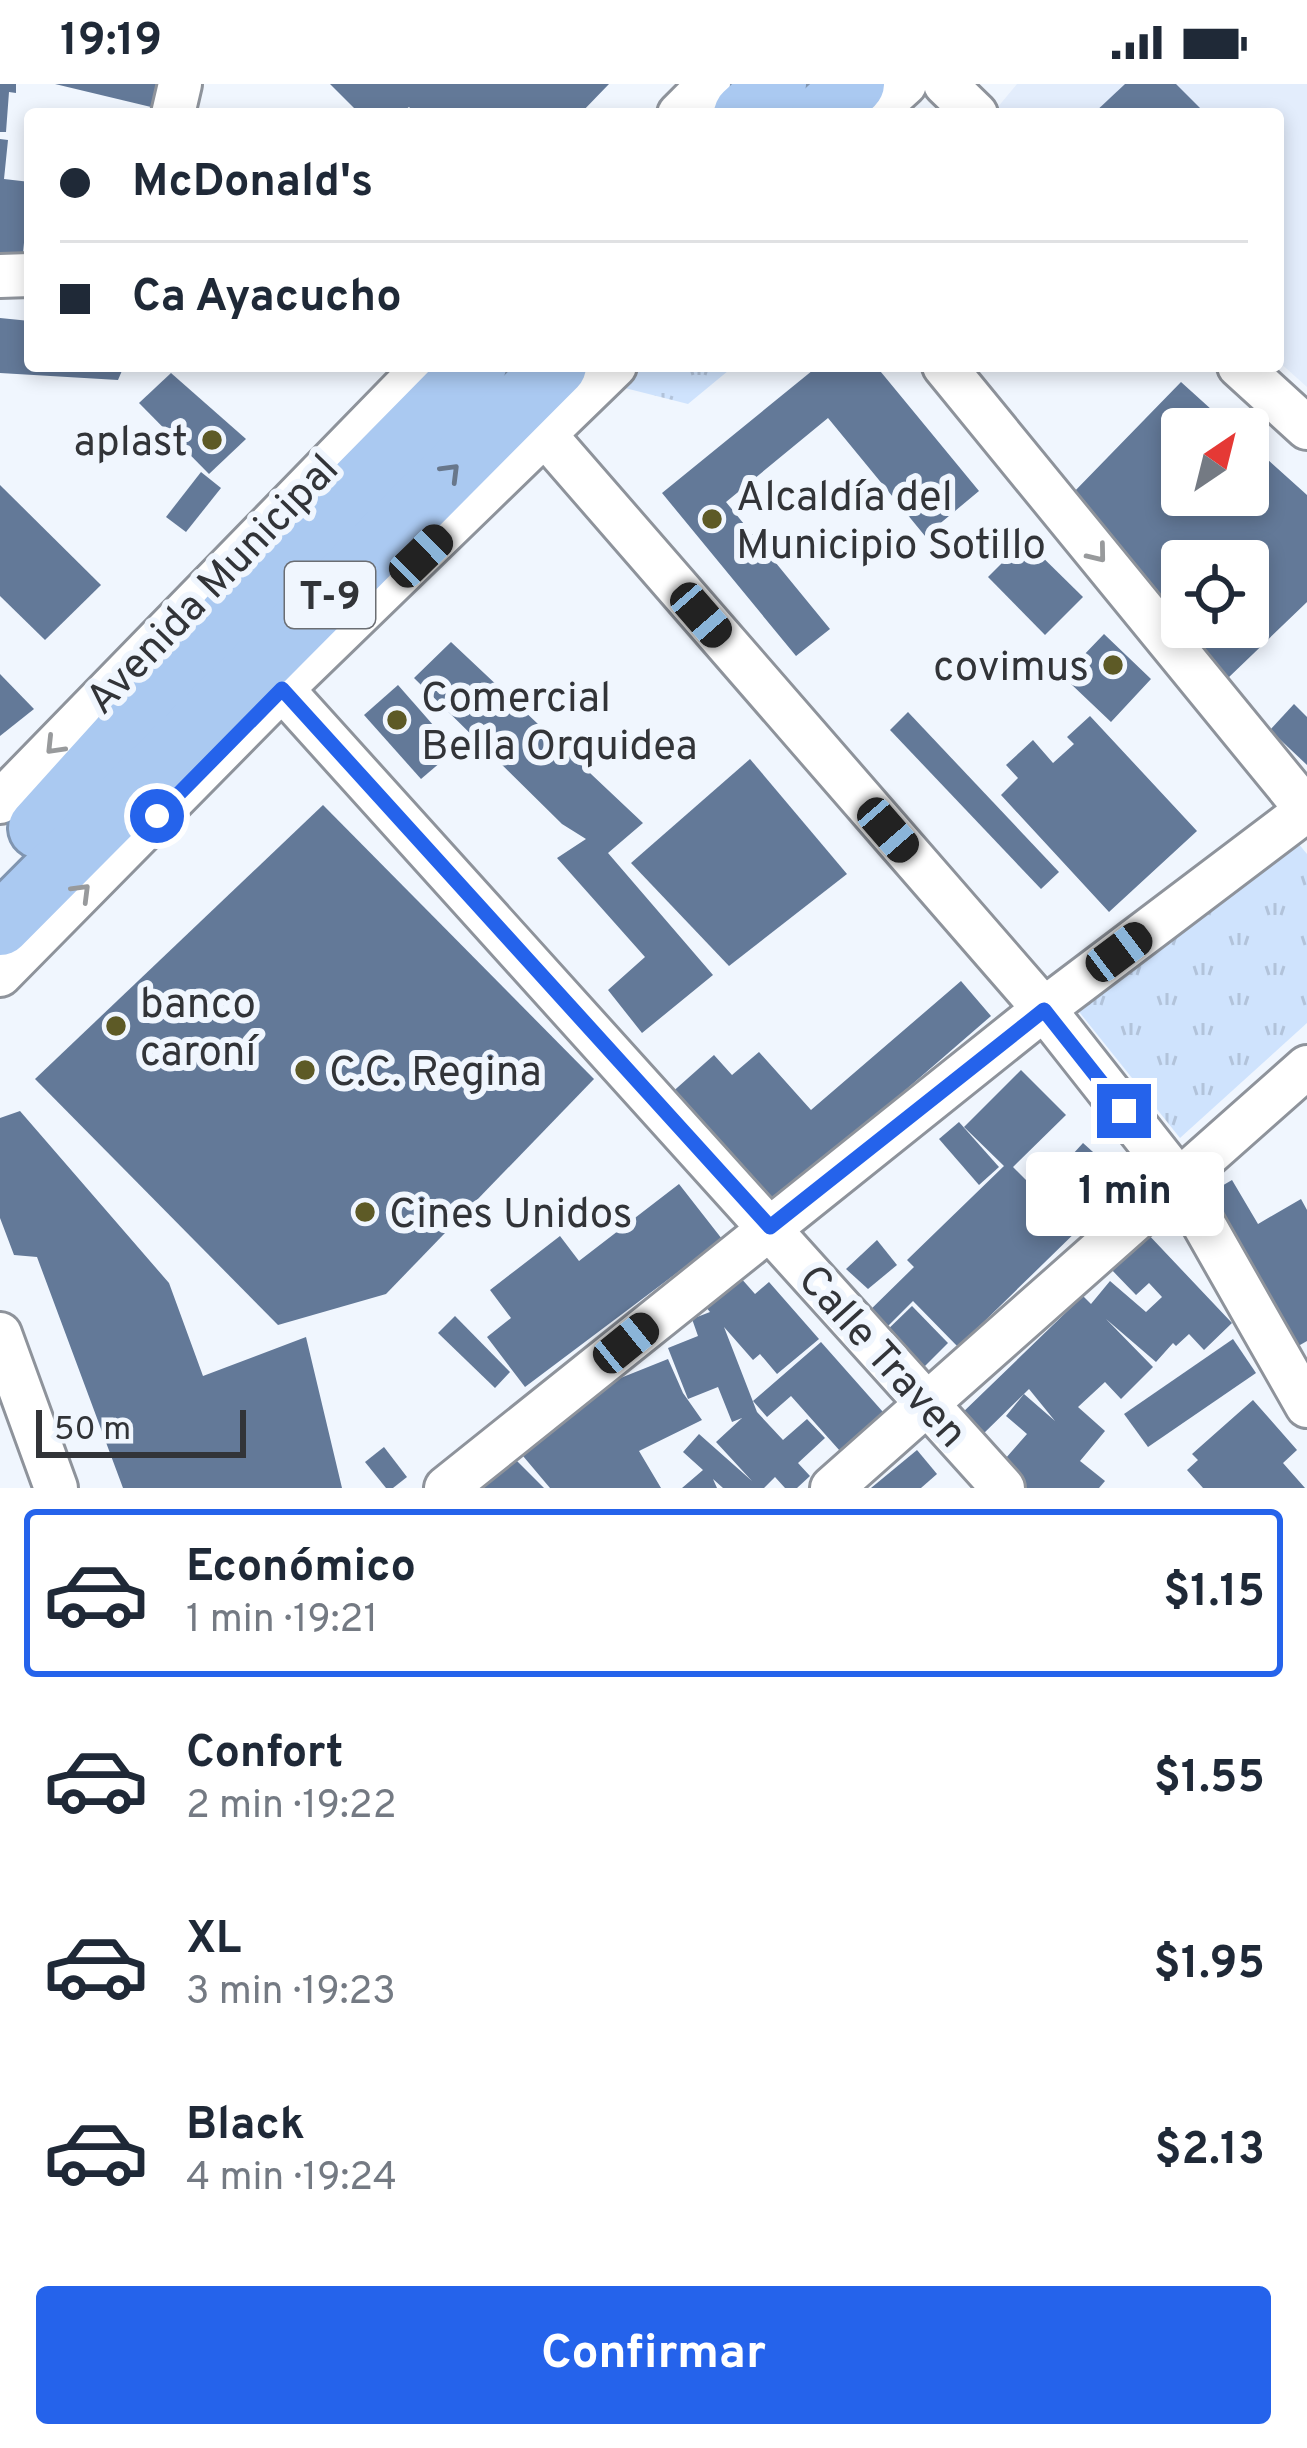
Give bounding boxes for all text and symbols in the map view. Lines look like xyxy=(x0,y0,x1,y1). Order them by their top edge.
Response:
text: 19:19 xyxy=(60,14,162,71)
text: McDonald's xyxy=(132,155,373,212)
text: Ca Ayacucho xyxy=(132,270,402,327)
north arrow xyxy=(1161,408,1269,516)
map controls xyxy=(1161,408,1269,648)
place label: aplast xyxy=(73,418,188,471)
marker: aplast xyxy=(199,427,225,453)
street label: Avenida Municipal xyxy=(76,445,352,727)
one-way arrow xyxy=(437,464,459,486)
place label: Alcaldía del Municipio Sotillo xyxy=(736,473,1046,574)
marker: Alcaldía del Municipio Sotillo xyxy=(699,506,725,532)
car xyxy=(383,518,459,594)
one-way arrow xyxy=(1084,540,1105,562)
button: locate xyxy=(1161,540,1269,648)
road number: T-9 xyxy=(285,562,375,628)
car xyxy=(664,576,738,654)
place label: covimus xyxy=(933,643,1089,696)
marker: covimus xyxy=(1100,652,1126,678)
place label: Comercial Bella Orquidea xyxy=(421,674,698,775)
marker: Comercial Bella Orquidea xyxy=(384,707,410,733)
one-way arrow xyxy=(46,732,68,754)
route start xyxy=(130,789,184,843)
car xyxy=(851,791,925,869)
one-way arrow xyxy=(68,884,90,906)
car xyxy=(1079,916,1159,988)
place label: banco caroní xyxy=(140,980,259,1081)
marker: banco caroní xyxy=(103,1013,129,1039)
place label: C.C. Regina xyxy=(329,1048,542,1101)
marker: C.C. Regina xyxy=(292,1057,318,1083)
route end xyxy=(1097,1084,1151,1138)
callout: 1 min xyxy=(1025,1153,1223,1237)
text: 1 min xyxy=(1078,1169,1172,1218)
place label: Cines Unidos xyxy=(389,1190,632,1243)
marker: Cines Unidos xyxy=(352,1199,378,1225)
street label: Calle Traven xyxy=(785,1255,977,1461)
car xyxy=(587,1306,665,1380)
scale bar xyxy=(36,1404,246,1457)
text: 50 m xyxy=(54,1410,131,1452)
icon: car xyxy=(42,1539,150,1647)
text: Económico xyxy=(186,1540,416,1597)
text: $1.15 xyxy=(1163,1565,1265,1622)
text: 1 min · 19:21 xyxy=(186,1597,378,1646)
icon: car xyxy=(42,1725,150,1833)
text: Confort xyxy=(186,1726,343,1783)
text: $1.55 xyxy=(1154,1751,1265,1808)
text: 2 min · 19:22 xyxy=(186,1783,397,1832)
icon: car xyxy=(42,1911,150,2019)
text: XL xyxy=(186,1912,241,1969)
text: $1.95 xyxy=(1154,1937,1265,1994)
text: 3 min · 19:23 xyxy=(186,1969,396,2018)
icon: car xyxy=(42,2097,150,2205)
text: Black xyxy=(186,2098,305,2155)
text: $2.13 xyxy=(1154,2123,1265,2180)
text: 4 min · 19:24 xyxy=(186,2155,397,2204)
button: Confirmar xyxy=(36,2286,1271,2424)

